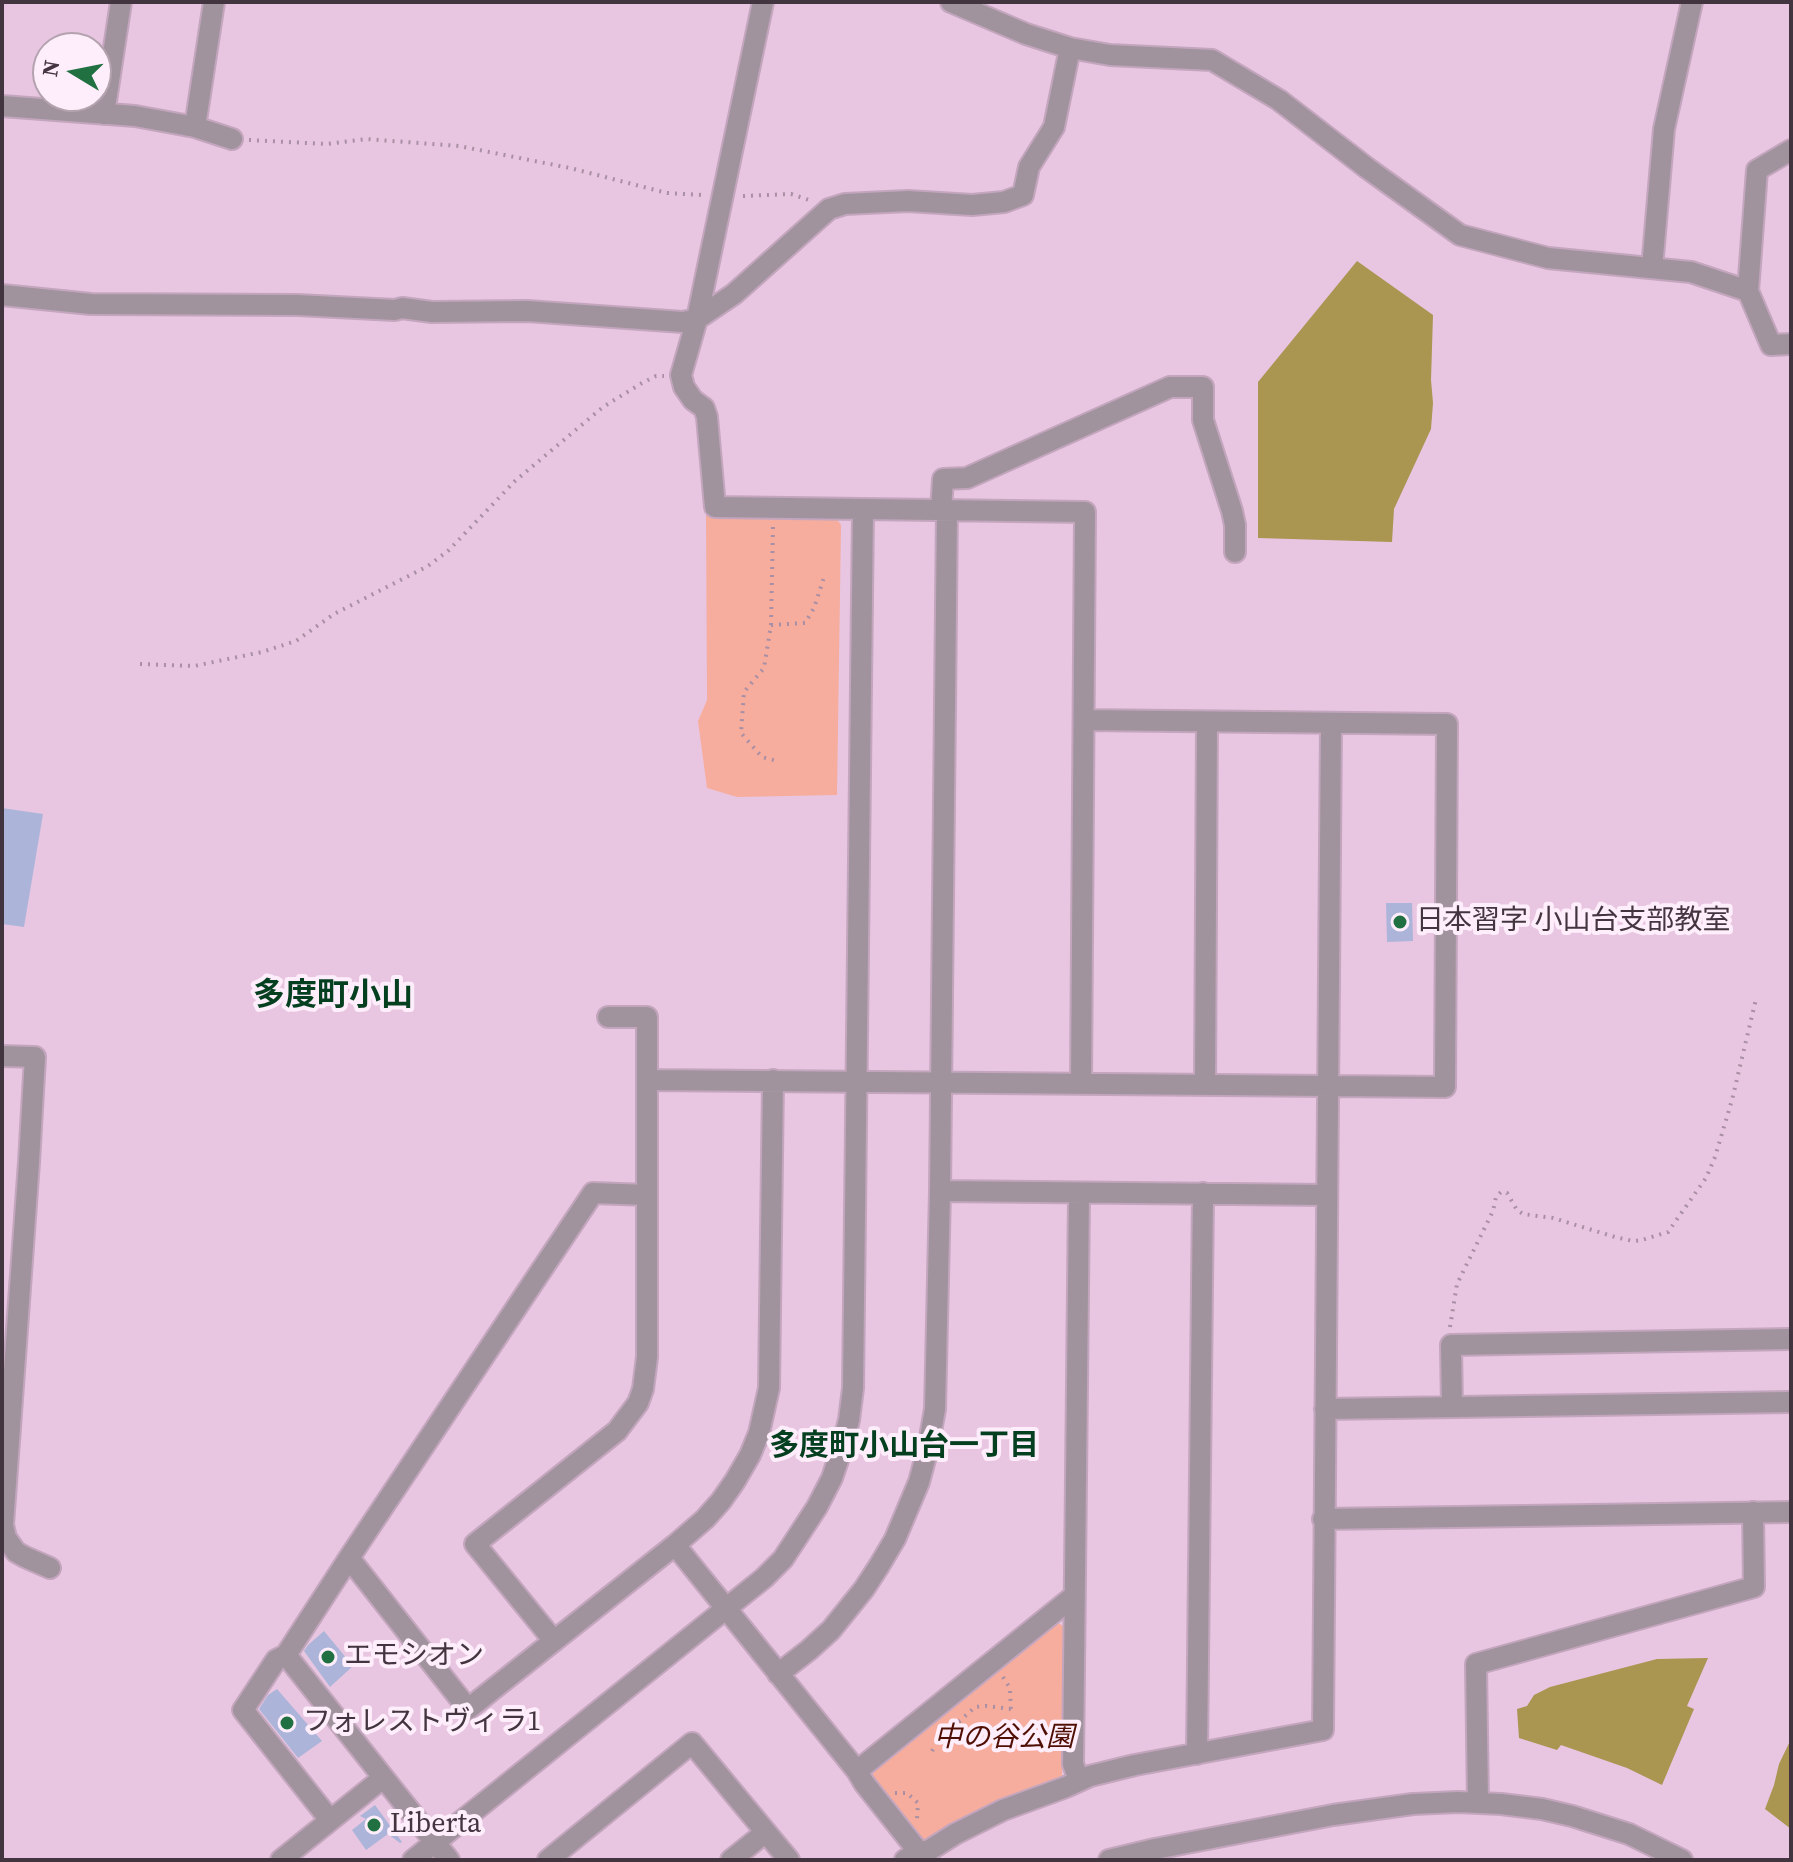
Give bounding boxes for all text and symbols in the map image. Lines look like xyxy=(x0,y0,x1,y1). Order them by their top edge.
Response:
north arrow xyxy=(32,32,112,112)
text: N xyxy=(34,58,66,79)
place label: 日本習字 小山台支部教室 xyxy=(1416,905,1731,939)
marker: 日本習字 小山台支部教室 xyxy=(1391,913,1409,931)
district label: 多度町小山 xyxy=(253,978,413,1016)
district label: 多度町小山台一丁目 xyxy=(769,1429,1039,1465)
place label: エモシオン xyxy=(344,1640,484,1674)
marker: エモシオン xyxy=(319,1648,337,1666)
place label: フォレストヴィラ1 xyxy=(303,1706,541,1740)
marker: フォレストヴィラ1 xyxy=(278,1714,296,1732)
park label: 中の谷公園 xyxy=(934,1722,1074,1756)
place label: Liberta xyxy=(390,1808,481,1842)
marker: Liberta xyxy=(365,1816,383,1834)

